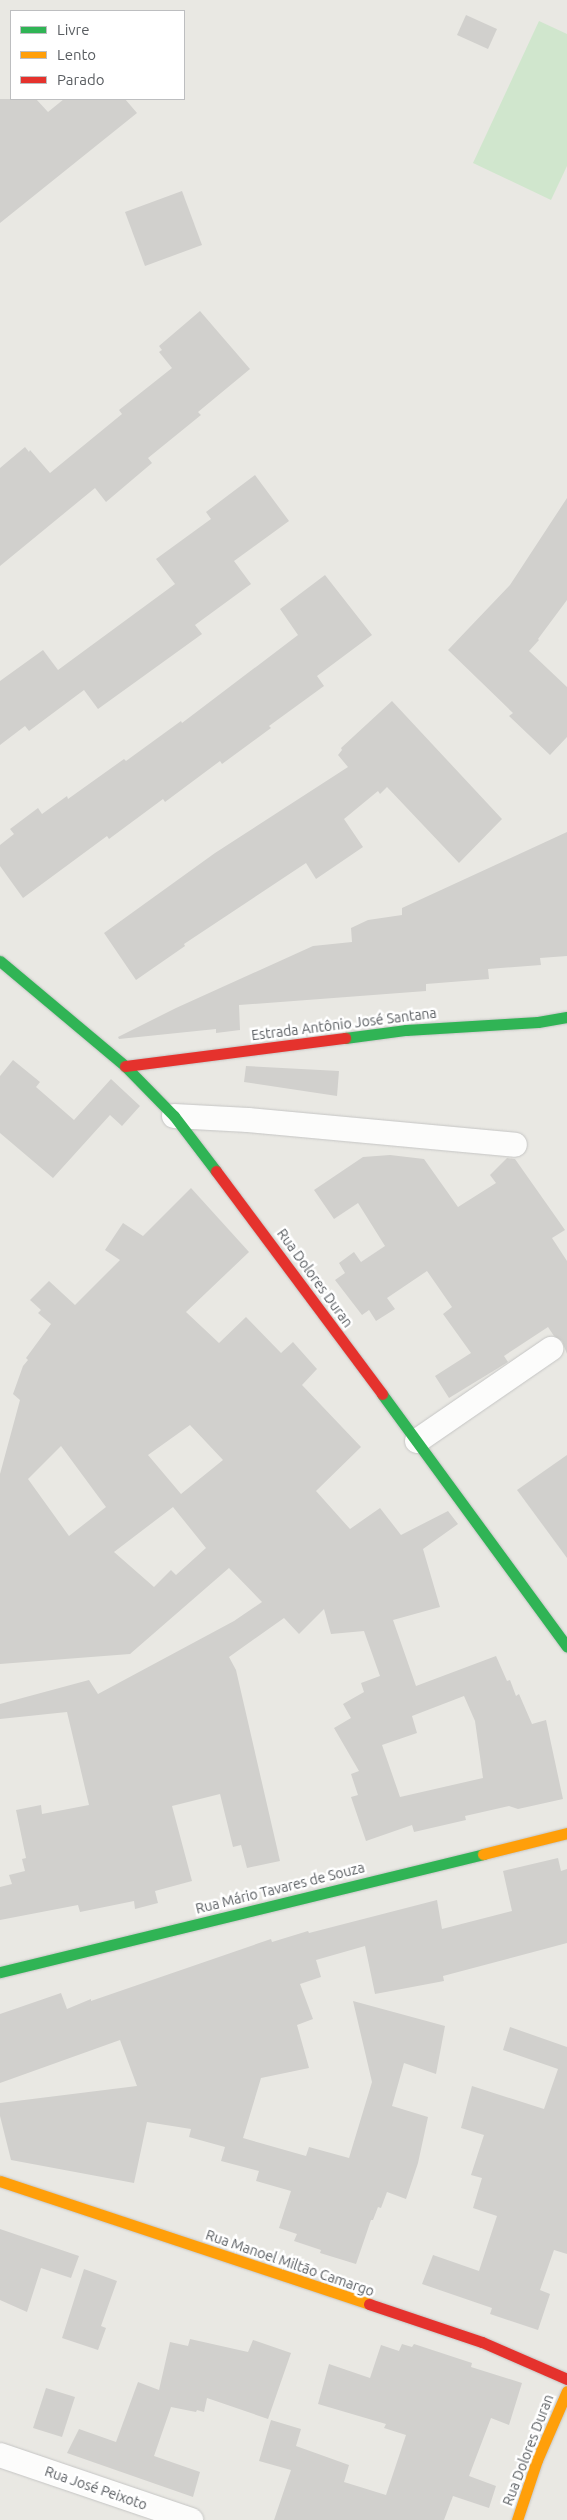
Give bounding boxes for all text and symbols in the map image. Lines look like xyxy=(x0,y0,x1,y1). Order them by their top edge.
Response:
legend xyxy=(10,10,185,100)
text: Livre xyxy=(57,21,90,38)
text: Lento xyxy=(57,46,96,63)
text: Parado xyxy=(57,71,104,88)
street label: Estrada Antônio José Santana xyxy=(250,1004,438,1044)
street label: Rua Dolores Duran xyxy=(274,1225,356,1331)
street label: Rua Mário Tavares de Souza xyxy=(194,1859,366,1917)
street label: Rua Manoel Miltão Camargo xyxy=(204,2226,376,2300)
street label: Rua Dolores Duran xyxy=(499,2392,557,2508)
street label: Rua José Peixoto xyxy=(43,2463,149,2513)

